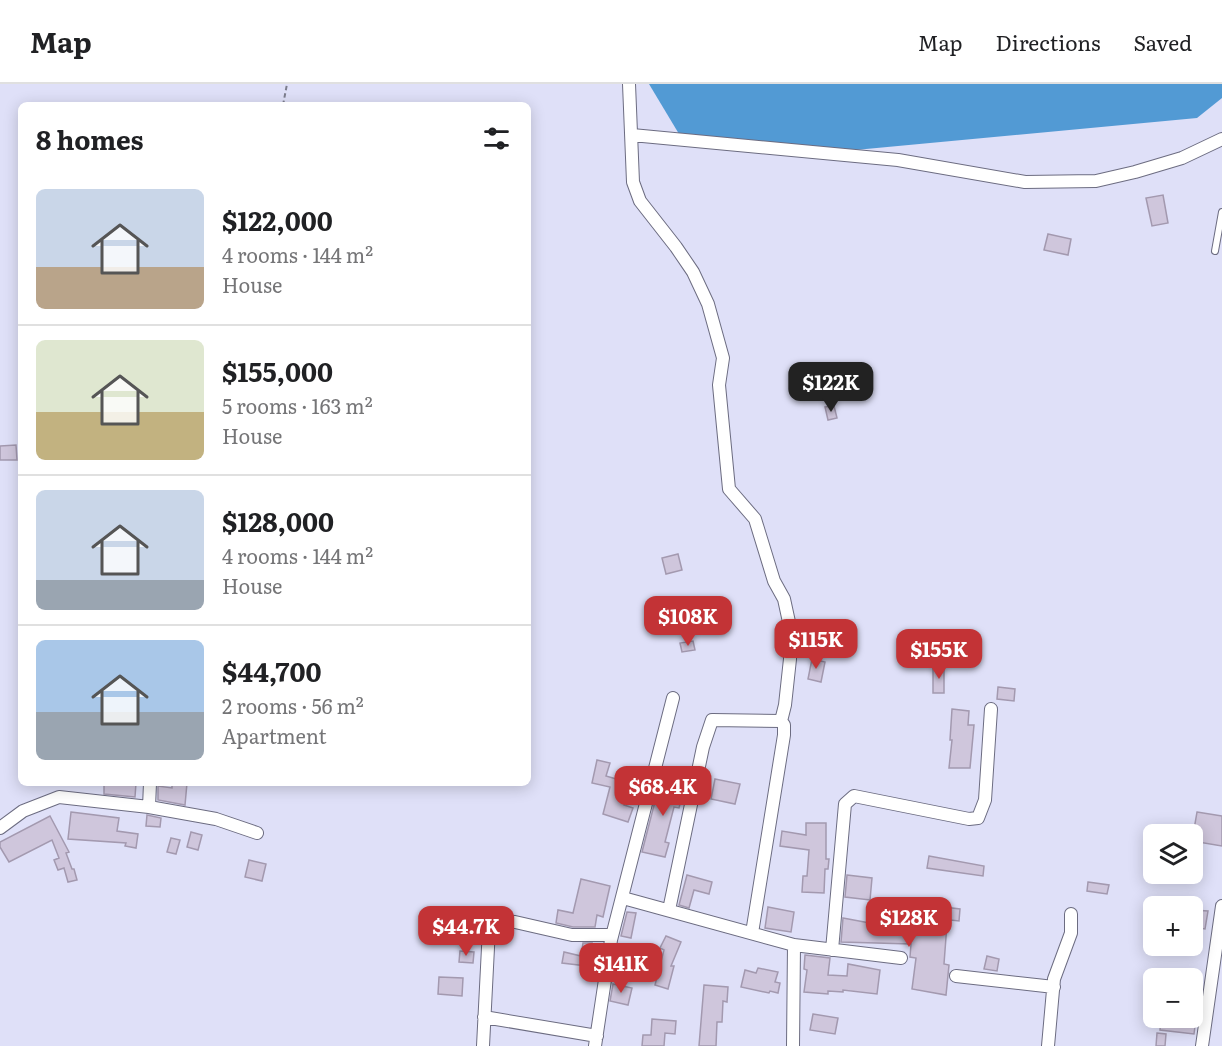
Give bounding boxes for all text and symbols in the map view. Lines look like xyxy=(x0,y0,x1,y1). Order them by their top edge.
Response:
text: Map xyxy=(30,20,92,62)
text: Map xyxy=(918,26,963,57)
text: Directions xyxy=(996,26,1101,57)
text: Saved xyxy=(1134,26,1192,57)
text: 8 homes xyxy=(36,119,144,158)
icon: filters xyxy=(480,122,513,155)
text: $122,000 xyxy=(222,200,333,239)
icon: home xyxy=(84,213,156,285)
text: 4 rooms · 144 m² xyxy=(222,239,373,269)
text: House xyxy=(222,269,282,299)
text: $155,000 xyxy=(222,351,333,390)
pin: $122K xyxy=(789,362,873,413)
icon: home xyxy=(84,364,156,436)
text: $122K xyxy=(802,366,860,396)
text: 5 rooms · 163 m² xyxy=(222,390,373,420)
text: House xyxy=(222,420,282,450)
text: $128,000 xyxy=(222,501,334,540)
icon: home xyxy=(84,514,156,586)
text: 4 rooms · 144 m² xyxy=(222,540,373,570)
text: House xyxy=(222,570,282,600)
pin: $108K xyxy=(646,596,730,647)
text: $108K xyxy=(658,600,718,630)
pin: $115K xyxy=(774,619,858,670)
text: $115K xyxy=(788,623,844,653)
pin: $155K xyxy=(897,629,981,680)
text: $155K xyxy=(910,633,968,663)
text: $44,700 xyxy=(222,651,322,690)
icon: home xyxy=(84,664,156,736)
text: 2 rooms · 56 m² xyxy=(222,690,364,720)
text: Apartment xyxy=(222,720,327,750)
pin: $68.4K xyxy=(614,766,712,817)
text: $68.4K xyxy=(628,770,698,800)
map controls xyxy=(1143,824,1203,1028)
button: layers xyxy=(1143,824,1203,884)
button: + xyxy=(1143,896,1203,956)
pin: $128K xyxy=(867,897,951,948)
text: $128K xyxy=(880,901,938,931)
pin: $44.7K xyxy=(417,906,515,957)
text: $44.7K xyxy=(432,910,500,940)
pin: $141K xyxy=(579,943,663,994)
text: $141K xyxy=(593,947,649,977)
button: − xyxy=(1143,968,1203,1028)

